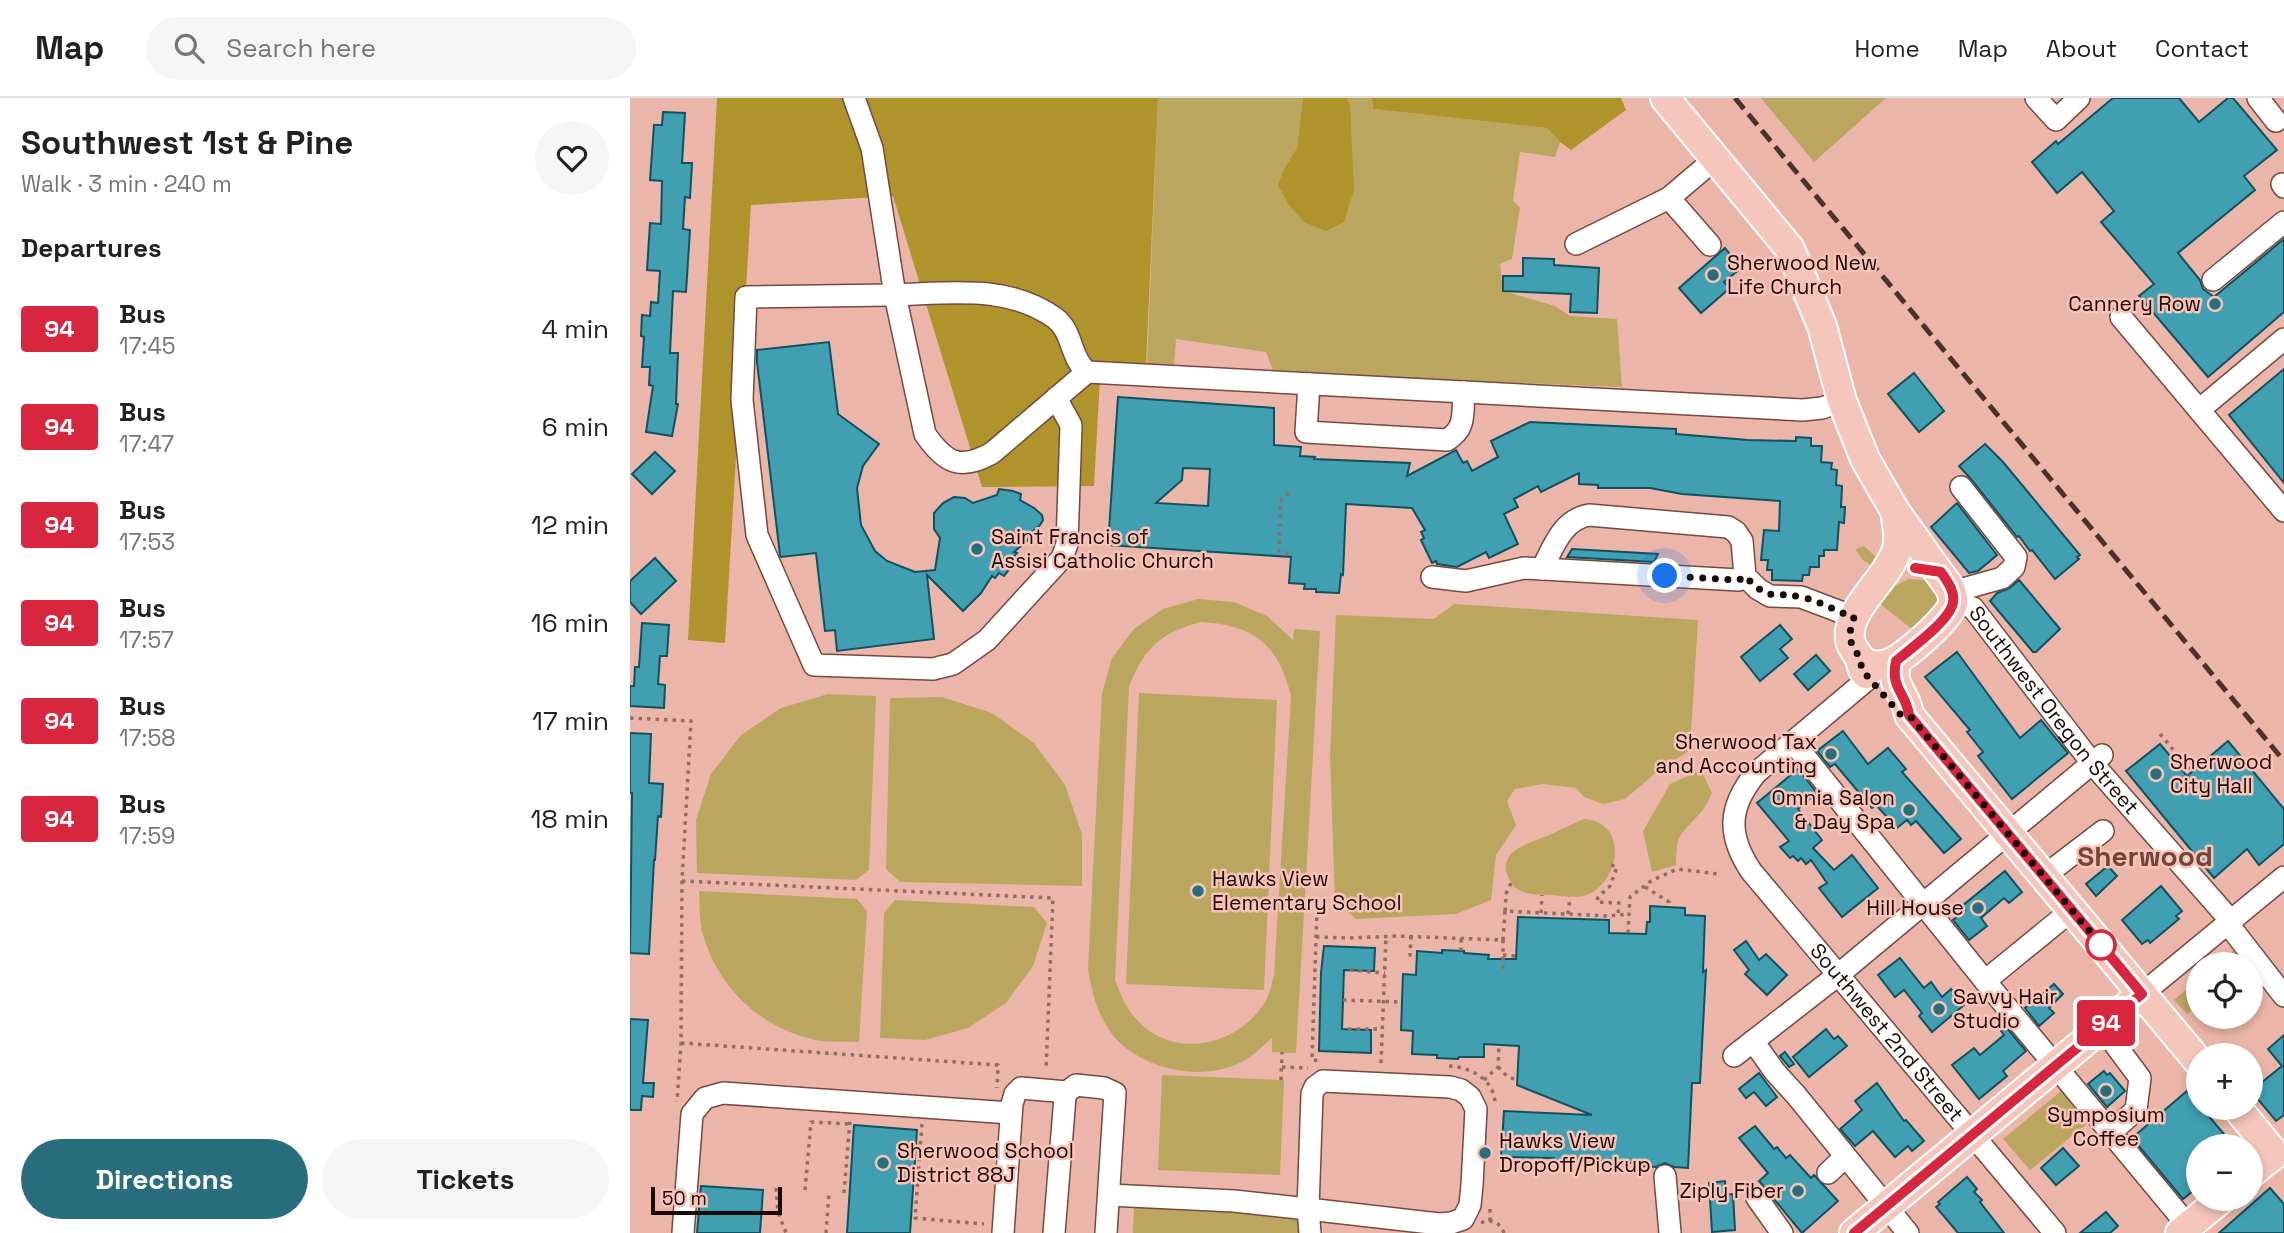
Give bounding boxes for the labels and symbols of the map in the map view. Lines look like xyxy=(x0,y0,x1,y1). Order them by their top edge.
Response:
place label: Sherwood New Life Church xyxy=(1727,249,1878,300)
marker: Sherwood New Life Church xyxy=(1705,267,1721,283)
place label: Cannery Row xyxy=(2068,290,2201,317)
marker: Cannery Row xyxy=(2207,296,2223,312)
place label: Saint Francis of Assisi Catholic Church xyxy=(991,523,1214,574)
marker: Saint Francis of Assisi Catholic Church xyxy=(969,541,985,557)
your location xyxy=(1647,558,1682,593)
street label: Southwest Oregon Street xyxy=(1963,600,2145,820)
place label: Sherwood Tax and Accounting xyxy=(1655,728,1817,779)
marker: Sherwood Tax and Accounting xyxy=(1823,746,1839,762)
place label: Sherwood City Hall xyxy=(2170,748,2272,799)
marker: Sherwood City Hall xyxy=(2148,766,2164,782)
place label: Omnia Salon & Day Spa xyxy=(1771,784,1895,835)
marker: Omnia Salon & Day Spa xyxy=(1901,802,1917,818)
district label: Sherwood xyxy=(2077,838,2213,874)
place label: Hawks View Elementary School xyxy=(1212,865,1402,916)
marker: Hawks View Elementary School xyxy=(1190,883,1206,899)
place label: Hill House xyxy=(1866,894,1964,921)
marker: Hill House xyxy=(1970,900,1986,916)
unlabelled marker xyxy=(2086,930,2116,960)
street label: Southwest 2nd Street xyxy=(1804,938,1970,1127)
place label: Savvy Hair Studio xyxy=(1953,983,2057,1034)
line badge: 94 xyxy=(2074,1000,2138,1046)
marker: Savvy Hair Studio xyxy=(1931,1001,1947,1017)
marker: Symposium Coffee xyxy=(2098,1083,2114,1099)
place label: Symposium Coffee xyxy=(2047,1101,2165,1152)
place label: Hawks View Dropoff/Pickup xyxy=(1499,1127,1651,1178)
place label: Sherwood School District 88J xyxy=(897,1137,1074,1188)
marker: Hawks View Dropoff/Pickup xyxy=(1477,1145,1493,1161)
marker: Sherwood School District 88J xyxy=(875,1155,891,1171)
place label: Ziply Fiber xyxy=(1679,1177,1784,1204)
marker: Ziply Fiber xyxy=(1790,1183,1806,1199)
scale bar xyxy=(651,1184,782,1216)

